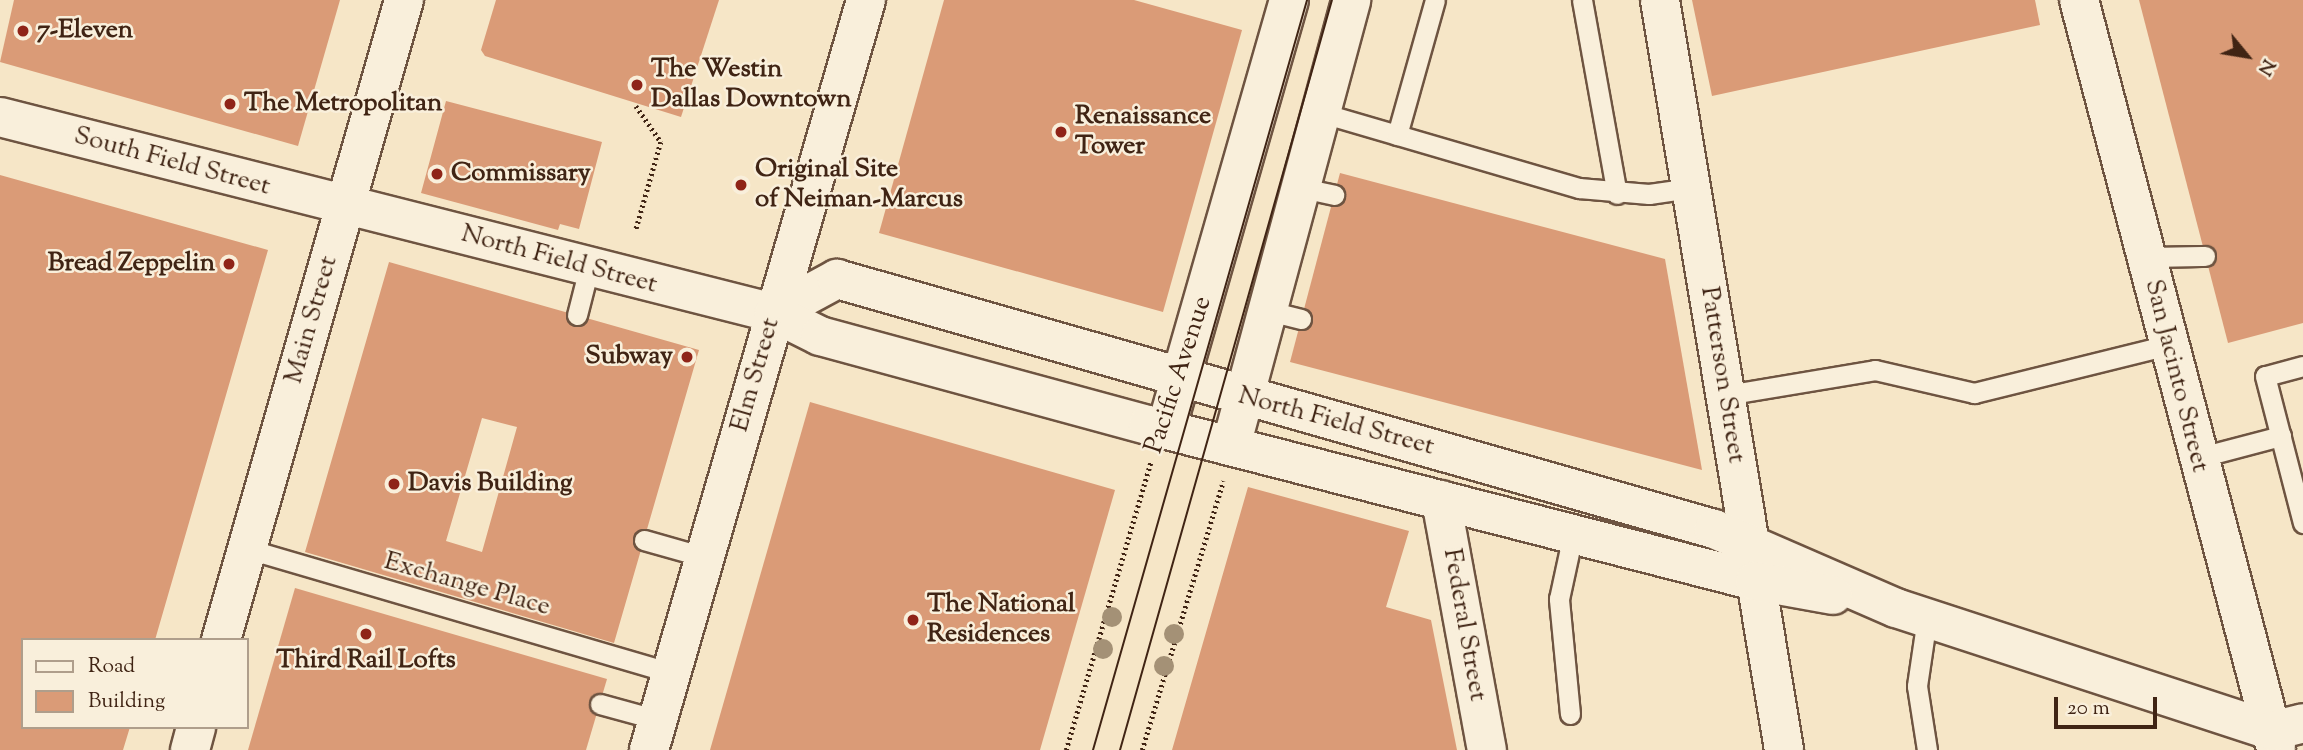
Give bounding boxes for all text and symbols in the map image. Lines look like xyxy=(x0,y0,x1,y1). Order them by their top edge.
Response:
place label: 7-Eleven xyxy=(37,15,133,47)
north arrow xyxy=(2212,21,2282,91)
marker: 7-Eleven xyxy=(15,23,31,39)
text: N xyxy=(2250,53,2281,80)
place label: The Westin Dallas Downtown xyxy=(651,54,852,116)
marker: The Westin Dallas Downtown xyxy=(629,77,645,93)
place label: The Metropolitan xyxy=(244,88,442,120)
marker: The Metropolitan xyxy=(222,96,238,112)
place label: Renaissance Tower xyxy=(1075,101,1211,162)
street label: South Field Street xyxy=(70,121,274,203)
marker: Renaissance Tower xyxy=(1053,124,1069,140)
place label: Original Site of Neiman-Marcus xyxy=(755,154,963,216)
place label: Commissary xyxy=(451,158,591,190)
marker: Commissary xyxy=(429,166,445,182)
marker: Original Site of Neiman-Marcus xyxy=(733,177,749,193)
street label: North Field Street xyxy=(458,219,660,301)
place label: Bread Zeppelin xyxy=(48,248,215,280)
street label: Main Street xyxy=(279,253,345,387)
marker: Bread Zeppelin xyxy=(221,256,237,272)
street label: San Jacinto Street xyxy=(2137,276,2215,476)
street label: Patterson Street xyxy=(1693,285,1751,465)
street label: Pacific Avenue xyxy=(1139,293,1219,457)
street label: Elm Street xyxy=(725,314,787,436)
place label: Subway xyxy=(585,341,673,373)
marker: Subway xyxy=(679,349,695,365)
street label: North Field Street xyxy=(1235,381,1437,463)
place label: Davis Building xyxy=(408,468,573,500)
marker: Davis Building xyxy=(386,476,402,492)
street label: Exchange Place xyxy=(380,546,554,624)
street label: Federal Street xyxy=(1435,546,1493,704)
place label: The National Residences xyxy=(927,589,1075,650)
marker: The National Residences xyxy=(905,612,921,628)
marker: Third Rail Lofts xyxy=(358,626,374,642)
legend xyxy=(21,638,248,729)
place label: Third Rail Lofts xyxy=(276,645,456,677)
text: Road xyxy=(88,652,135,682)
scale bar xyxy=(2058,684,2161,728)
text: Building xyxy=(88,687,165,717)
text: 20 m xyxy=(2067,694,2110,724)

